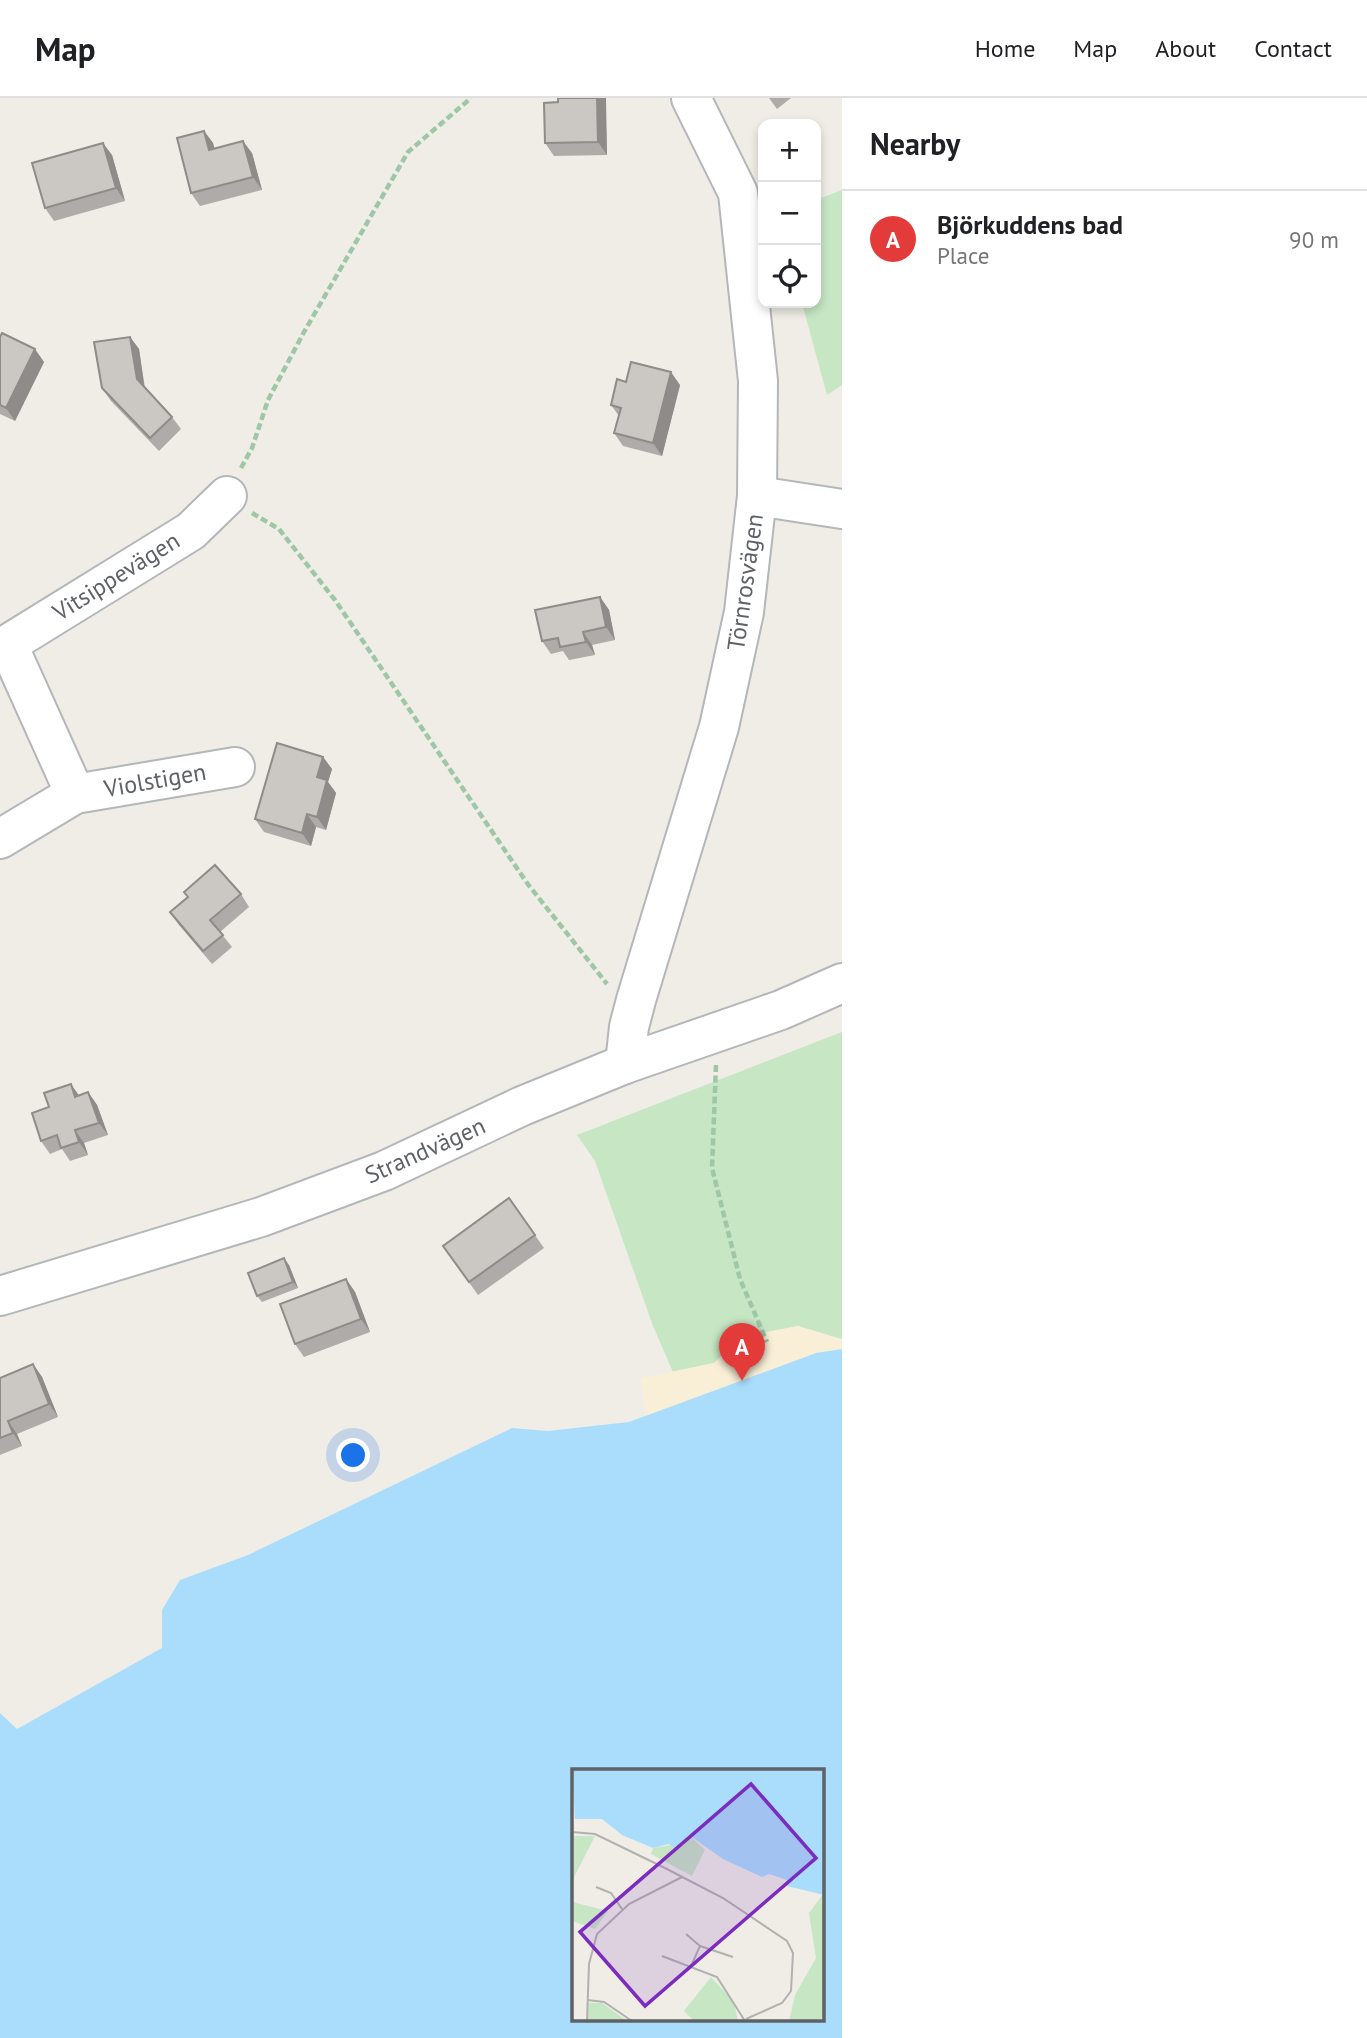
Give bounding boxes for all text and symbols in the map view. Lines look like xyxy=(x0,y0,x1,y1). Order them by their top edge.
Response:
text: Map xyxy=(35,27,96,70)
text: Home xyxy=(975,33,1035,64)
text: Map xyxy=(1073,33,1117,64)
text: About xyxy=(1155,33,1216,64)
text: Contact xyxy=(1254,33,1332,64)
map controls xyxy=(758,119,821,308)
button: + xyxy=(758,119,821,182)
text: Nearby xyxy=(870,124,960,163)
button: − xyxy=(758,182,821,245)
text: Björkuddens bad xyxy=(937,208,1123,241)
text: A xyxy=(886,225,900,254)
text: 90 m xyxy=(1289,225,1339,254)
text: Place xyxy=(937,241,990,270)
button: locate xyxy=(758,245,821,308)
street label: Törnrosvägen xyxy=(720,512,770,652)
street label: Vitsippevägen xyxy=(46,525,185,628)
street label: Violstigen xyxy=(101,756,208,804)
street label: Strandvägen xyxy=(360,1110,490,1190)
pin: A xyxy=(719,1323,765,1381)
your location xyxy=(336,1438,370,1472)
inset map xyxy=(572,1769,824,2021)

